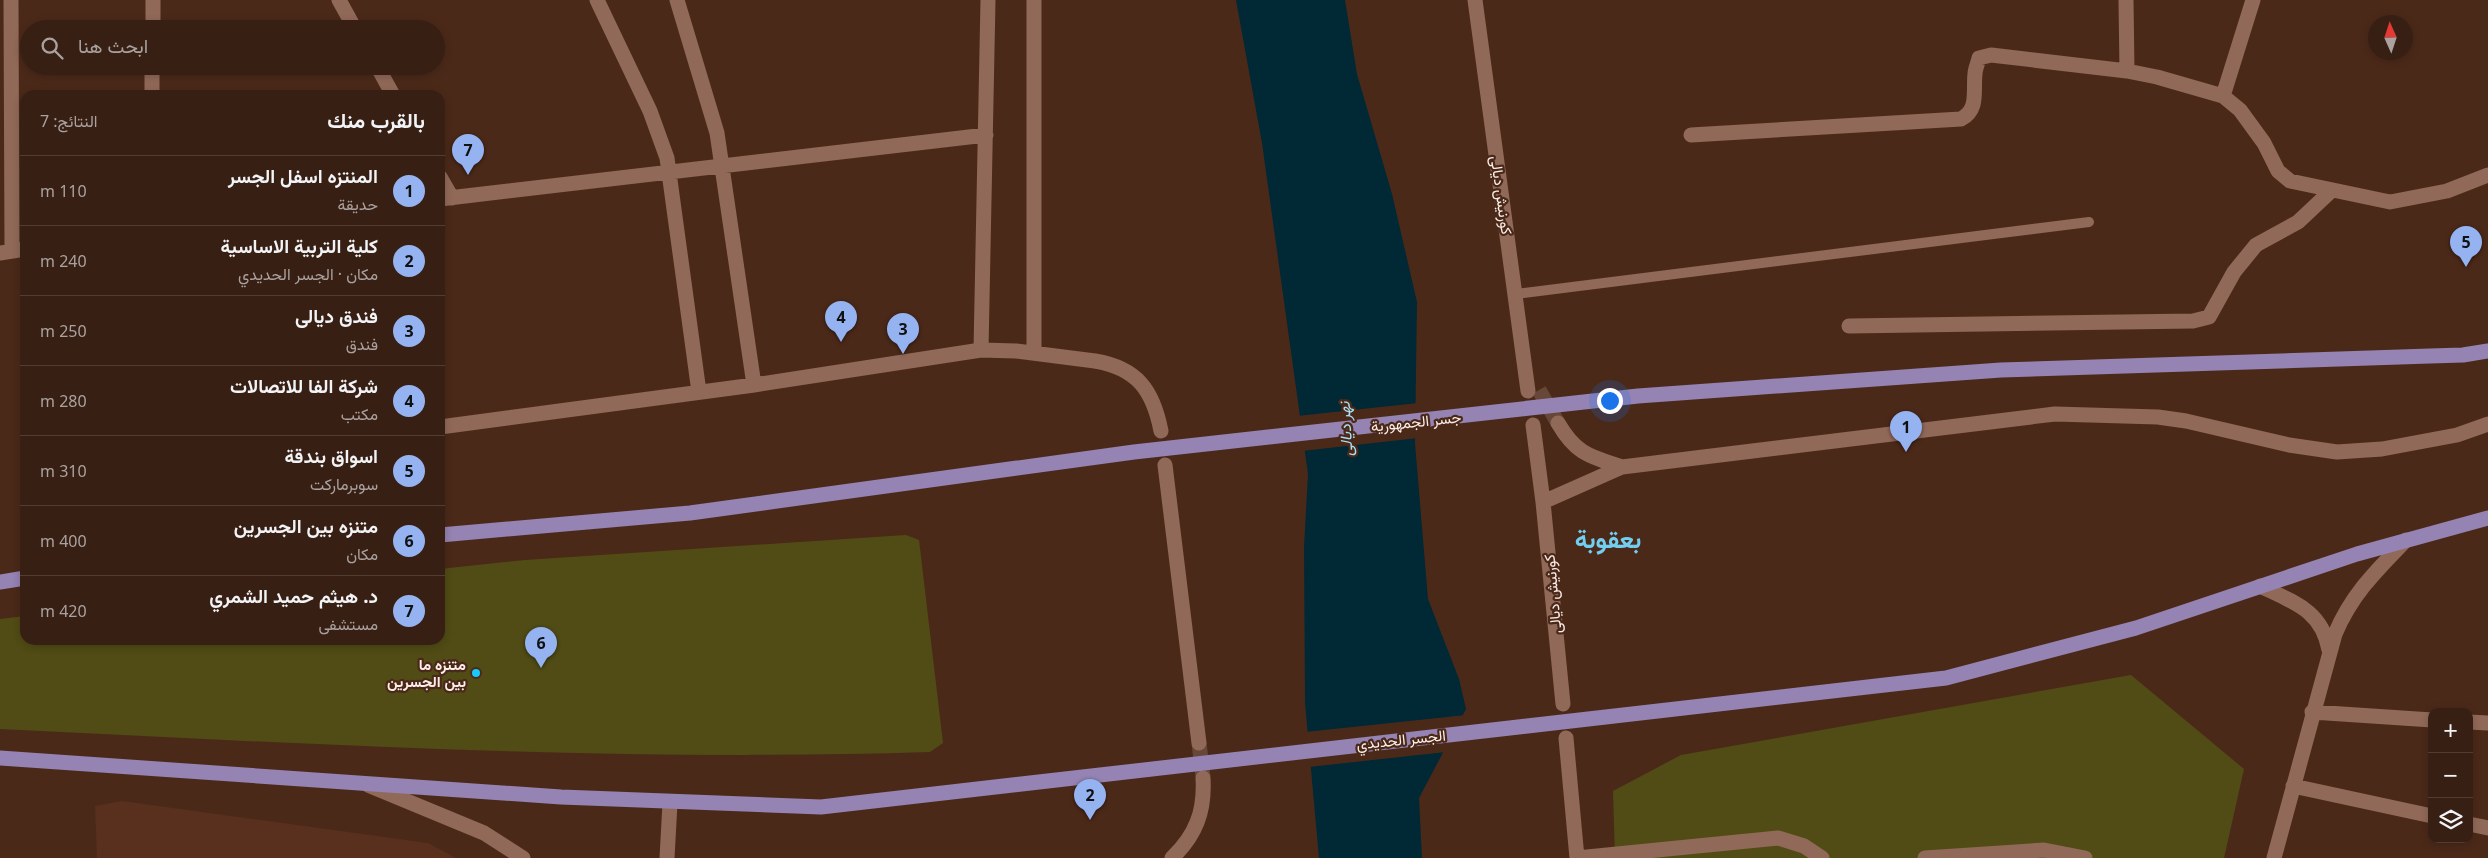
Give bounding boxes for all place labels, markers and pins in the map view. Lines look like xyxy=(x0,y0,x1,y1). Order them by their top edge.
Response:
pin: 7 xyxy=(452,134,484,175)
pin: 5 xyxy=(2450,226,2482,267)
pin: 4 xyxy=(825,301,857,342)
pin: 3 xyxy=(887,313,919,354)
pin: 1 xyxy=(1890,411,1922,452)
pin: 6 xyxy=(525,627,557,668)
place label: متنزه ما بين الجسرين xyxy=(387,654,466,691)
marker: متنزه ما بين الجسرين xyxy=(470,667,482,679)
pin: 2 xyxy=(1074,779,1106,820)

